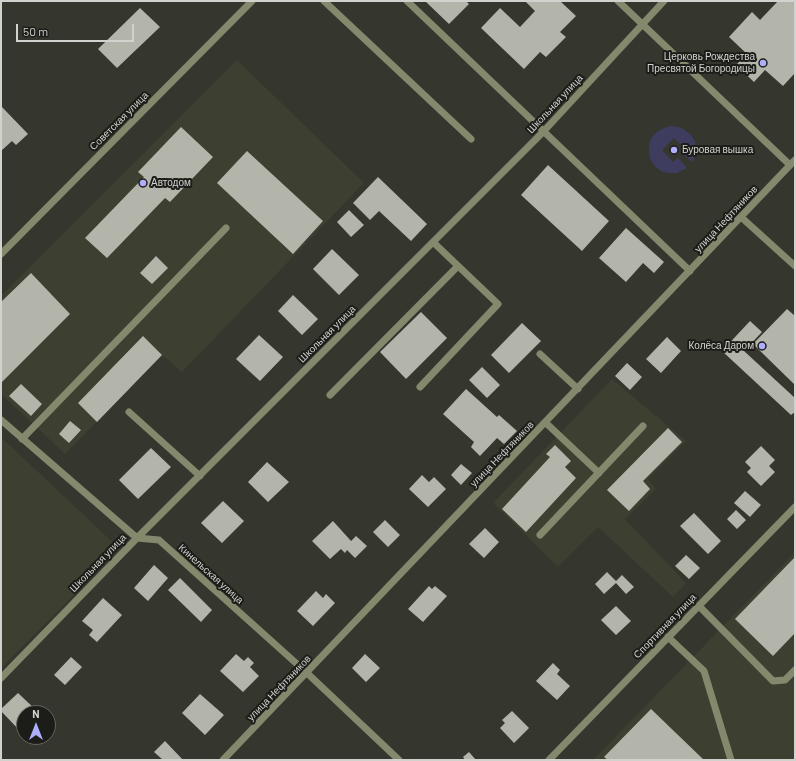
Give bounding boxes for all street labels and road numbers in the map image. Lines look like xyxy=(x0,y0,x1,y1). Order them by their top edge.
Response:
street label: Школьная улица xyxy=(525,72,585,136)
street label: Советская улица xyxy=(87,89,151,153)
street label: улица Нефтяников xyxy=(692,183,760,255)
street label: Школьная улица xyxy=(296,303,358,365)
street label: улица Нефтяников xyxy=(468,419,536,489)
street label: Школьная улица xyxy=(67,531,129,595)
street label: Кинельская улица xyxy=(176,542,246,606)
street label: Спортивная улица xyxy=(631,591,699,661)
street label: улица Нефтяников xyxy=(245,653,313,723)

